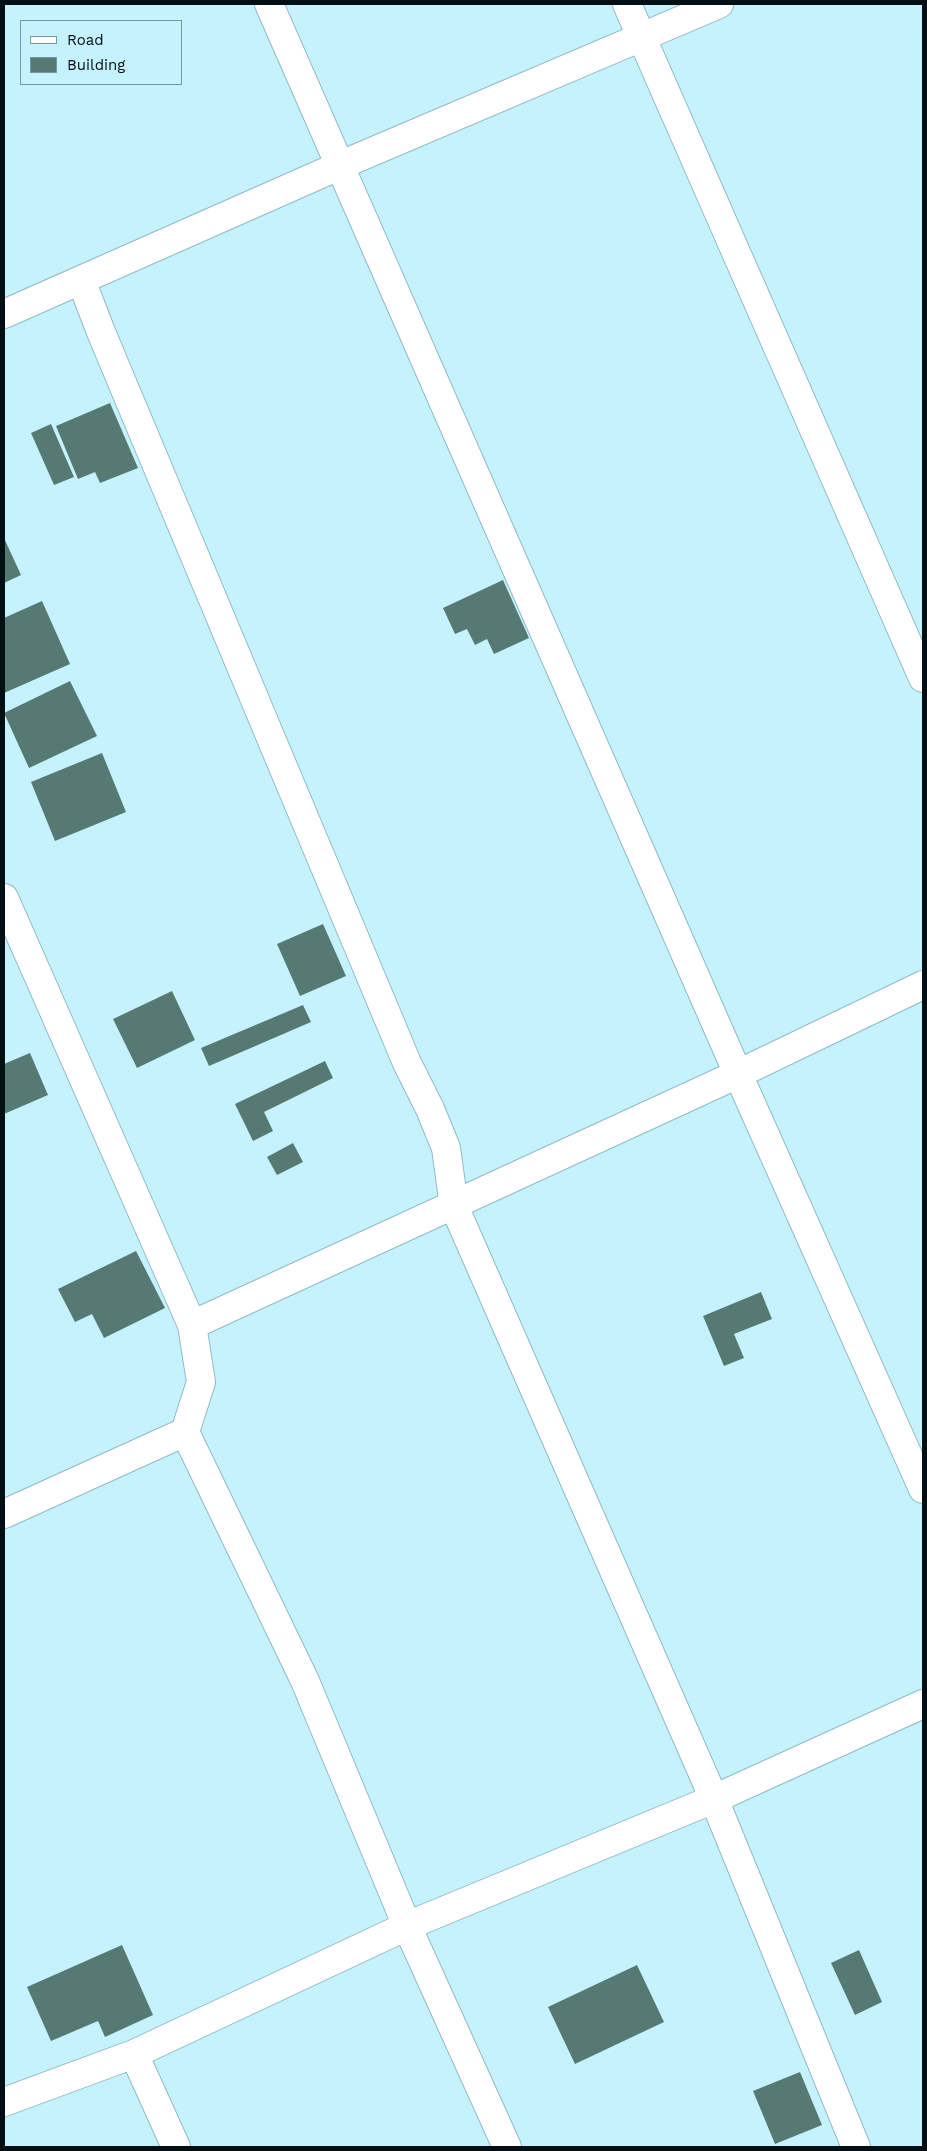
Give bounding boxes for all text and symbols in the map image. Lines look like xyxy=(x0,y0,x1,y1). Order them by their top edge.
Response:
legend xyxy=(20,20,182,85)
text: Road xyxy=(67,31,104,49)
text: Building xyxy=(67,56,125,74)

